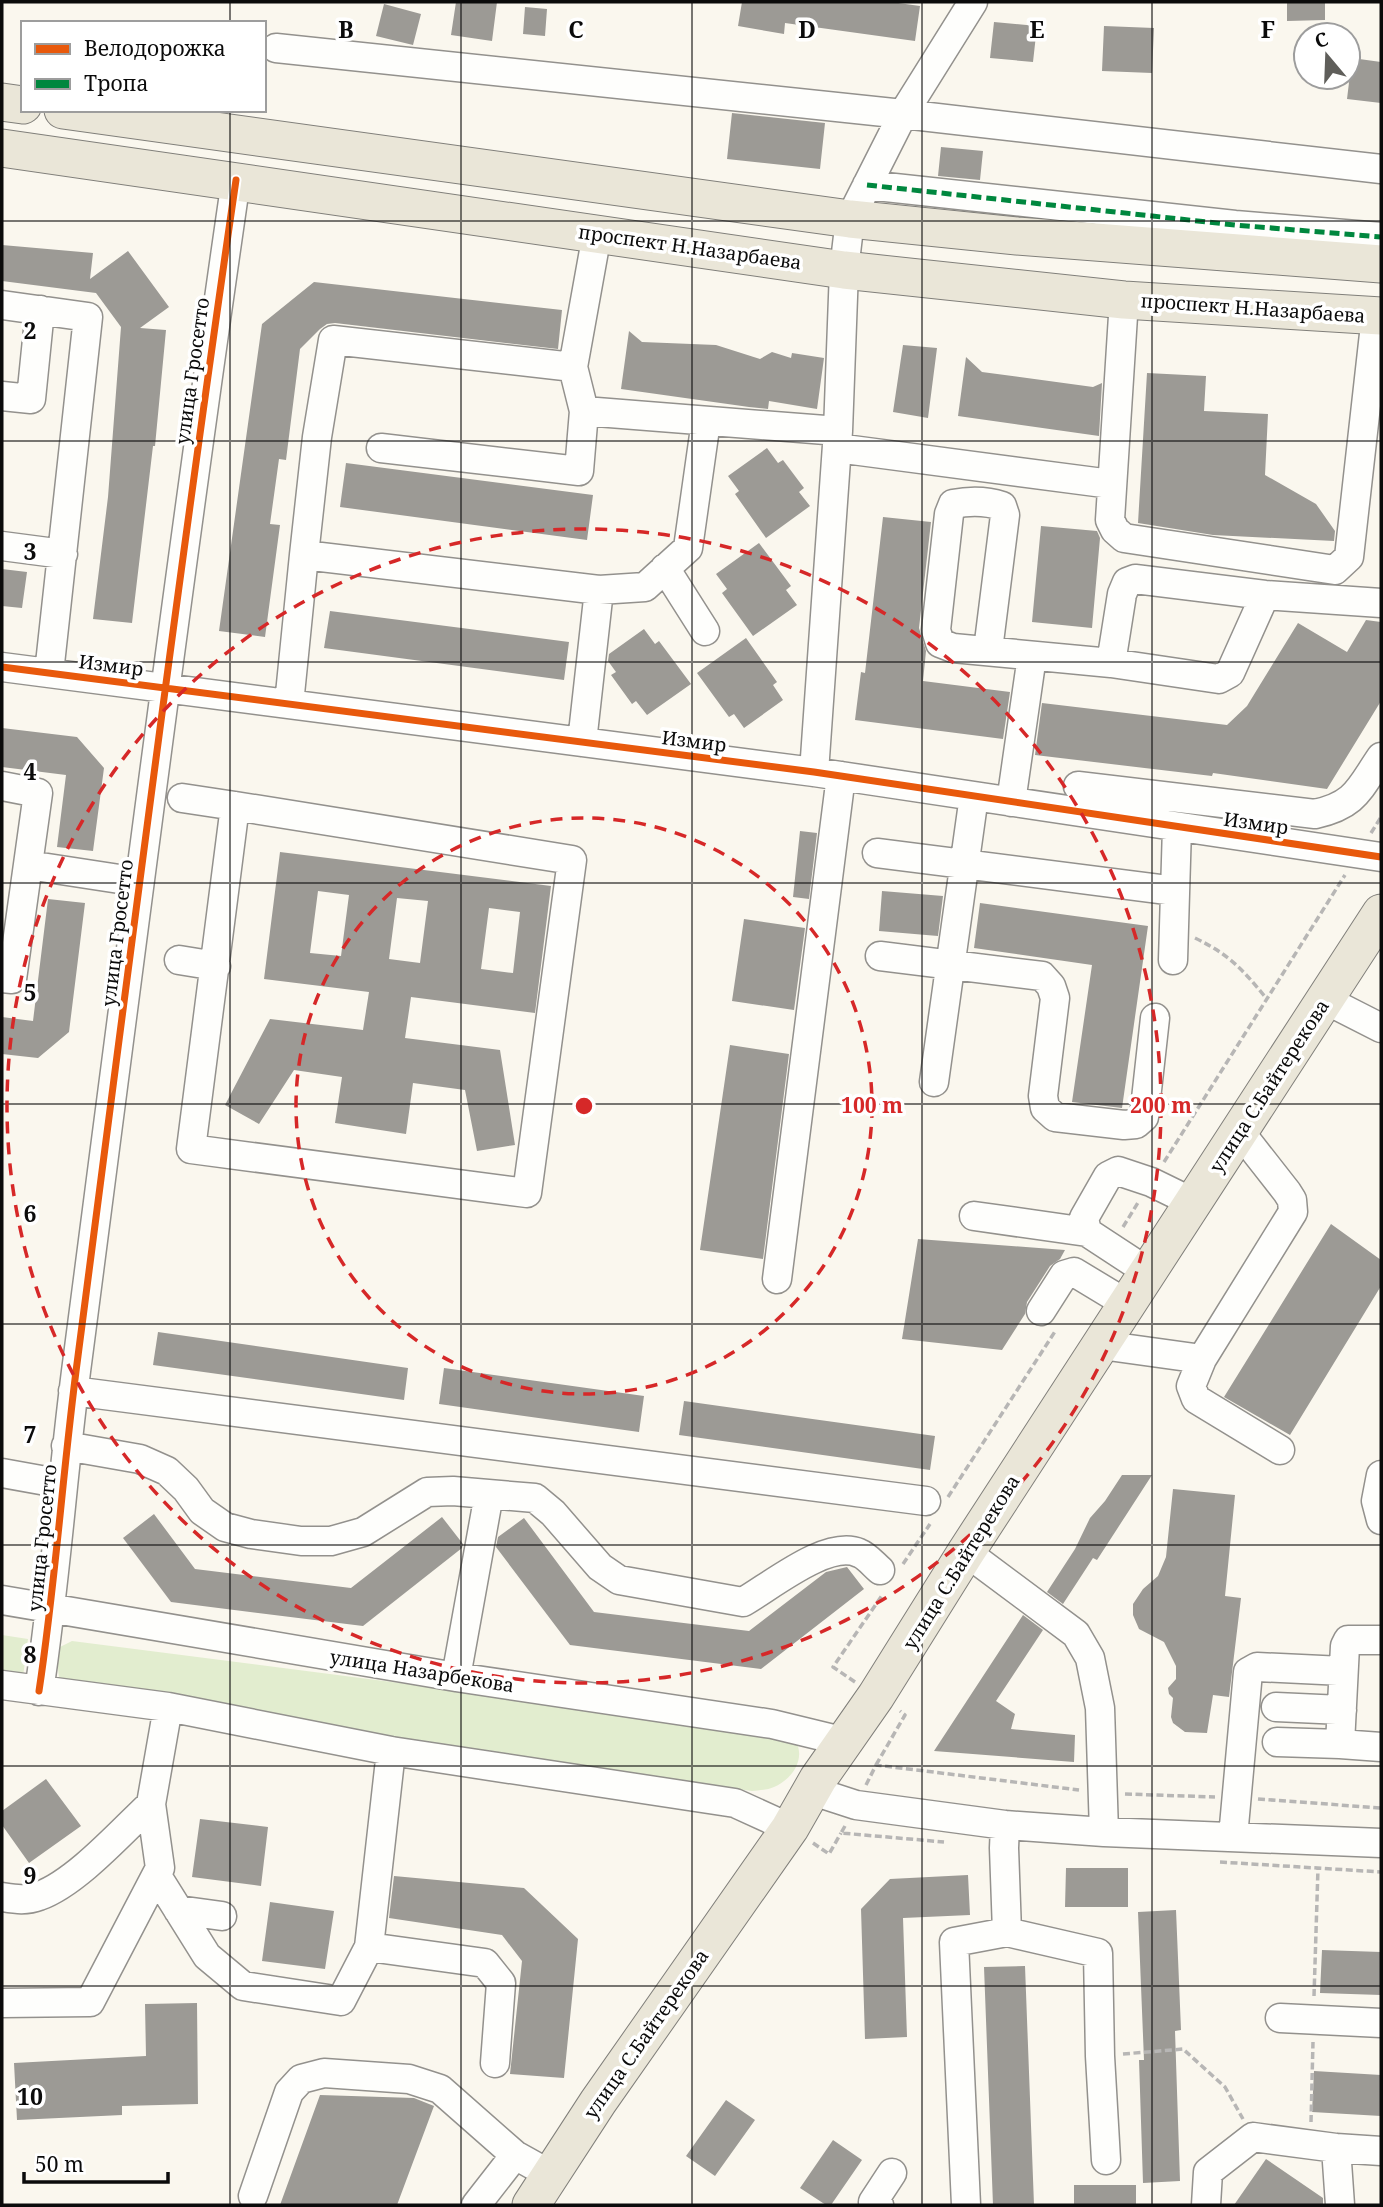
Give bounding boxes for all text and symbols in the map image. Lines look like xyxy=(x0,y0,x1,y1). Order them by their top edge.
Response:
text: B xyxy=(338,13,354,45)
text: C xyxy=(568,13,584,45)
text: D xyxy=(798,13,816,45)
text: E xyxy=(1029,13,1045,45)
text: F xyxy=(1261,13,1275,45)
legend xyxy=(21,21,266,112)
north arrow xyxy=(1292,21,1362,91)
text: С xyxy=(1311,26,1332,54)
text: Велодорожка xyxy=(84,34,226,62)
text: Тропа xyxy=(84,69,148,97)
street label: проспект Н.Назарбаева xyxy=(577,218,803,276)
street label: проспект Н.Назарбаева xyxy=(1140,287,1366,329)
street label: улица Гросетто xyxy=(169,296,215,446)
text: 2 xyxy=(24,314,37,346)
text: 3 xyxy=(24,535,37,567)
street label: Измир xyxy=(77,648,145,682)
street label: Измир xyxy=(660,724,728,758)
text: 4 xyxy=(24,755,37,787)
street label: Измир xyxy=(1222,806,1290,840)
street label: улица Гросетто xyxy=(95,858,139,1008)
text: 5 xyxy=(24,976,37,1008)
street label: улица С.Байтерекова xyxy=(1203,994,1335,1178)
text: 100 m xyxy=(841,1091,903,1119)
text: 200 m xyxy=(1130,1091,1192,1119)
centre of rings xyxy=(572,1094,596,1118)
text: 6 xyxy=(24,1197,37,1229)
text: 7 xyxy=(24,1418,37,1450)
street label: улица Гросетто xyxy=(21,1463,63,1613)
street label: улица С.Байтерекова xyxy=(897,1470,1025,1654)
text: 8 xyxy=(24,1638,37,1670)
street label: улица Назарбекова xyxy=(328,1644,516,1698)
text: 9 xyxy=(24,1859,37,1891)
street label: улица С.Байтерекова xyxy=(578,1944,714,2124)
text: 10 xyxy=(17,2080,43,2112)
scale bar xyxy=(24,2140,168,2184)
text: 50 m xyxy=(35,2150,84,2178)

